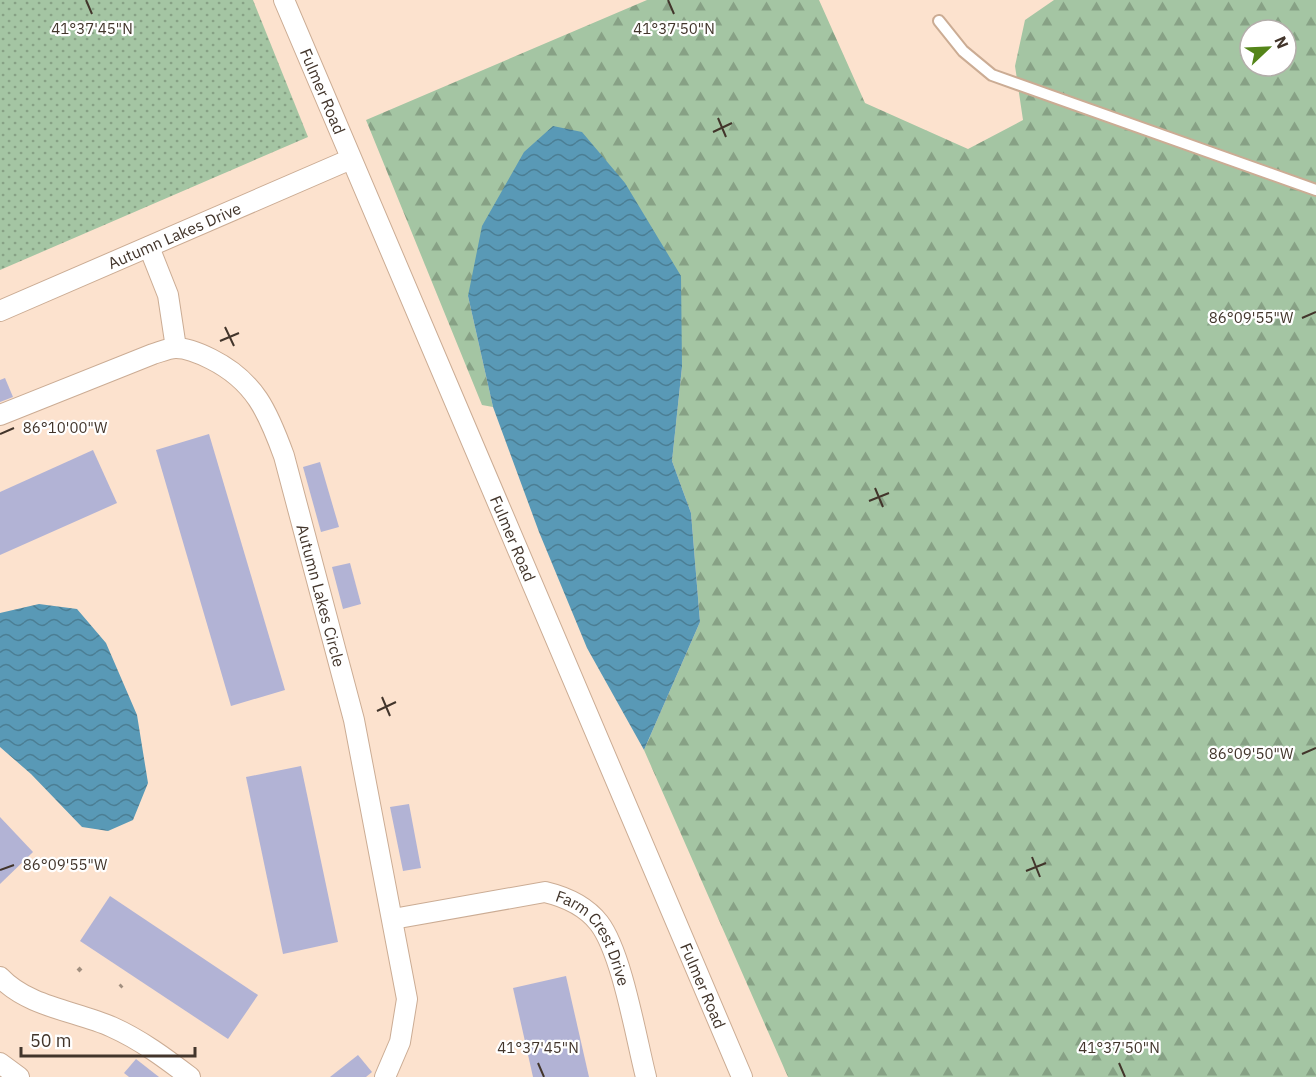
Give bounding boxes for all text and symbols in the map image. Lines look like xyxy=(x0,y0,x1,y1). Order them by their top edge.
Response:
north arrow xyxy=(1238,18,1298,78)
text: 41°37'45"N xyxy=(51,19,133,38)
text: 41°37'50"N xyxy=(633,19,715,38)
text: N xyxy=(1270,33,1293,51)
street label: Fulmer Road xyxy=(296,45,350,137)
street label: Autumn Lakes Drive xyxy=(105,198,244,273)
text: 86°09'55"W xyxy=(1209,308,1294,327)
text: 86°10'00"W xyxy=(23,418,108,437)
street label: Fulmer Road xyxy=(486,492,540,584)
street label: Autumn Lakes Circle xyxy=(292,522,350,669)
text: 86°09'50"W xyxy=(1209,744,1294,763)
text: 86°09'55"W xyxy=(23,855,108,874)
street label: Farm Crest Drive xyxy=(553,886,634,988)
street label: Fulmer Road xyxy=(676,940,730,1031)
scale bar xyxy=(21,1020,195,1058)
text: 50 m xyxy=(30,1029,72,1052)
text: 41°37'45"N xyxy=(497,1038,579,1057)
text: 41°37'50"N xyxy=(1078,1038,1160,1057)

